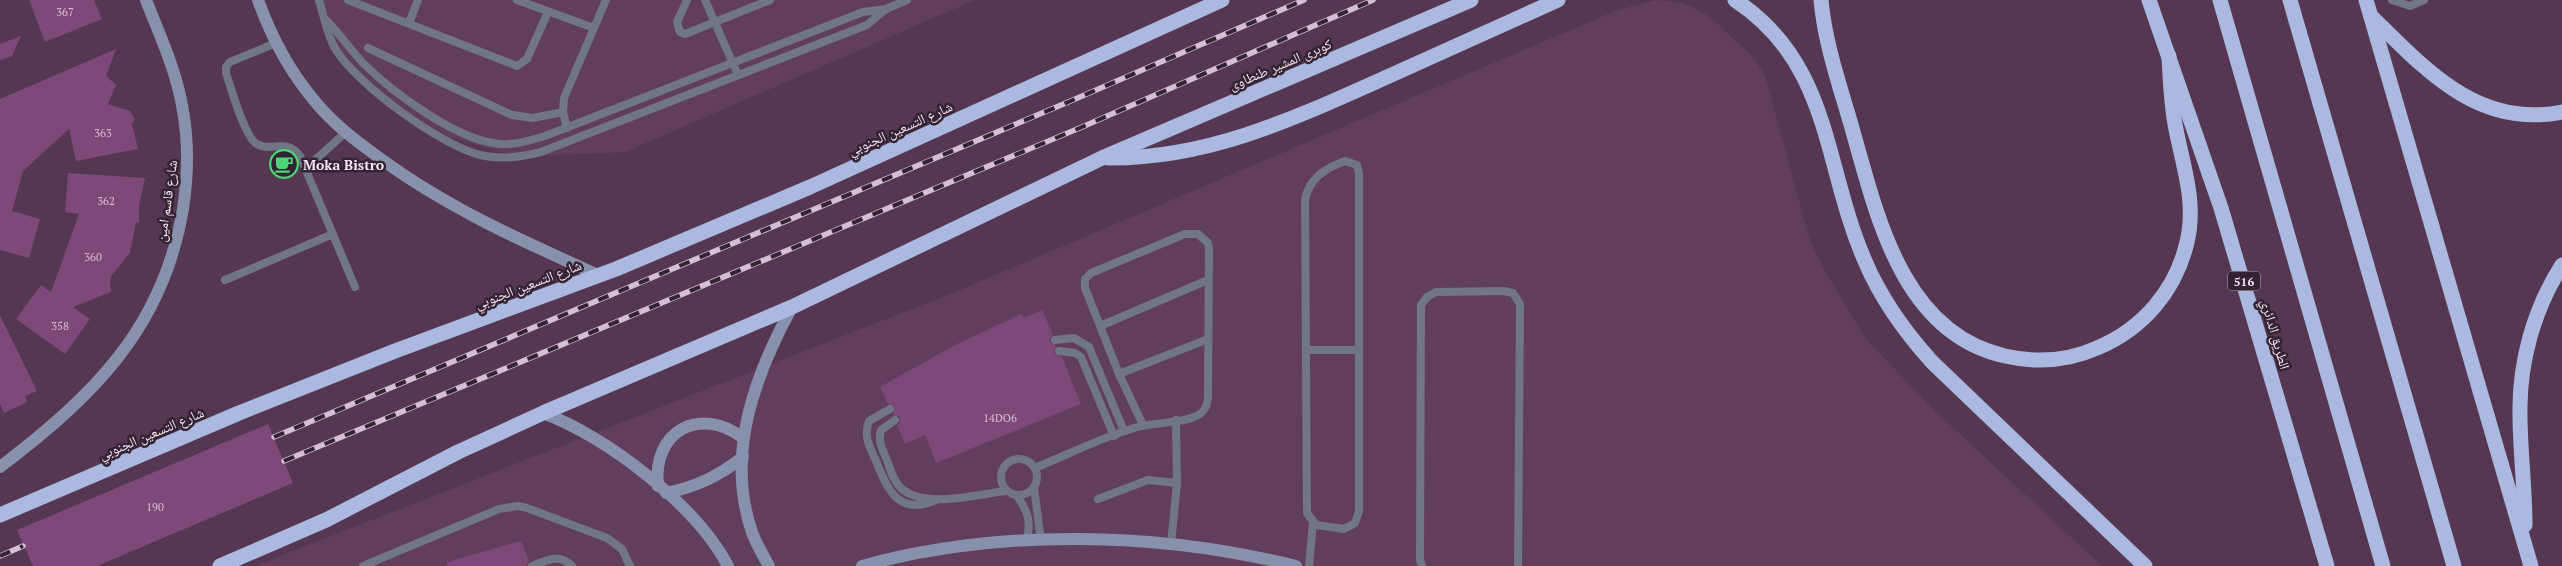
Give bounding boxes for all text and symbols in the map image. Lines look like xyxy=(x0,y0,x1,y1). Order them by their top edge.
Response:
house number: 367 xyxy=(56,5,74,19)
street label: كوبرى المشير طنطاوى xyxy=(1226,34,1335,94)
street label: شارع التسعين الجنوبي xyxy=(845,96,956,162)
house number: 363 xyxy=(94,126,112,140)
cafe icon: Moka Bistro xyxy=(269,149,299,179)
place label: Moka Bistro xyxy=(303,155,384,174)
street label: شارع قاسم امين xyxy=(151,159,182,243)
house number: 362 xyxy=(97,194,115,208)
house number: 360 xyxy=(84,250,102,264)
street label: شارع التسعين الجنوبي xyxy=(472,255,585,315)
road number: 516 xyxy=(2228,272,2260,290)
street label: الطريق الدائري xyxy=(2254,297,2295,372)
house number: 358 xyxy=(51,319,69,333)
street label: شارع التسعين الجنوبي xyxy=(95,402,208,466)
house number: 14DO6 xyxy=(983,411,1017,425)
house number: 190 xyxy=(146,500,164,514)

